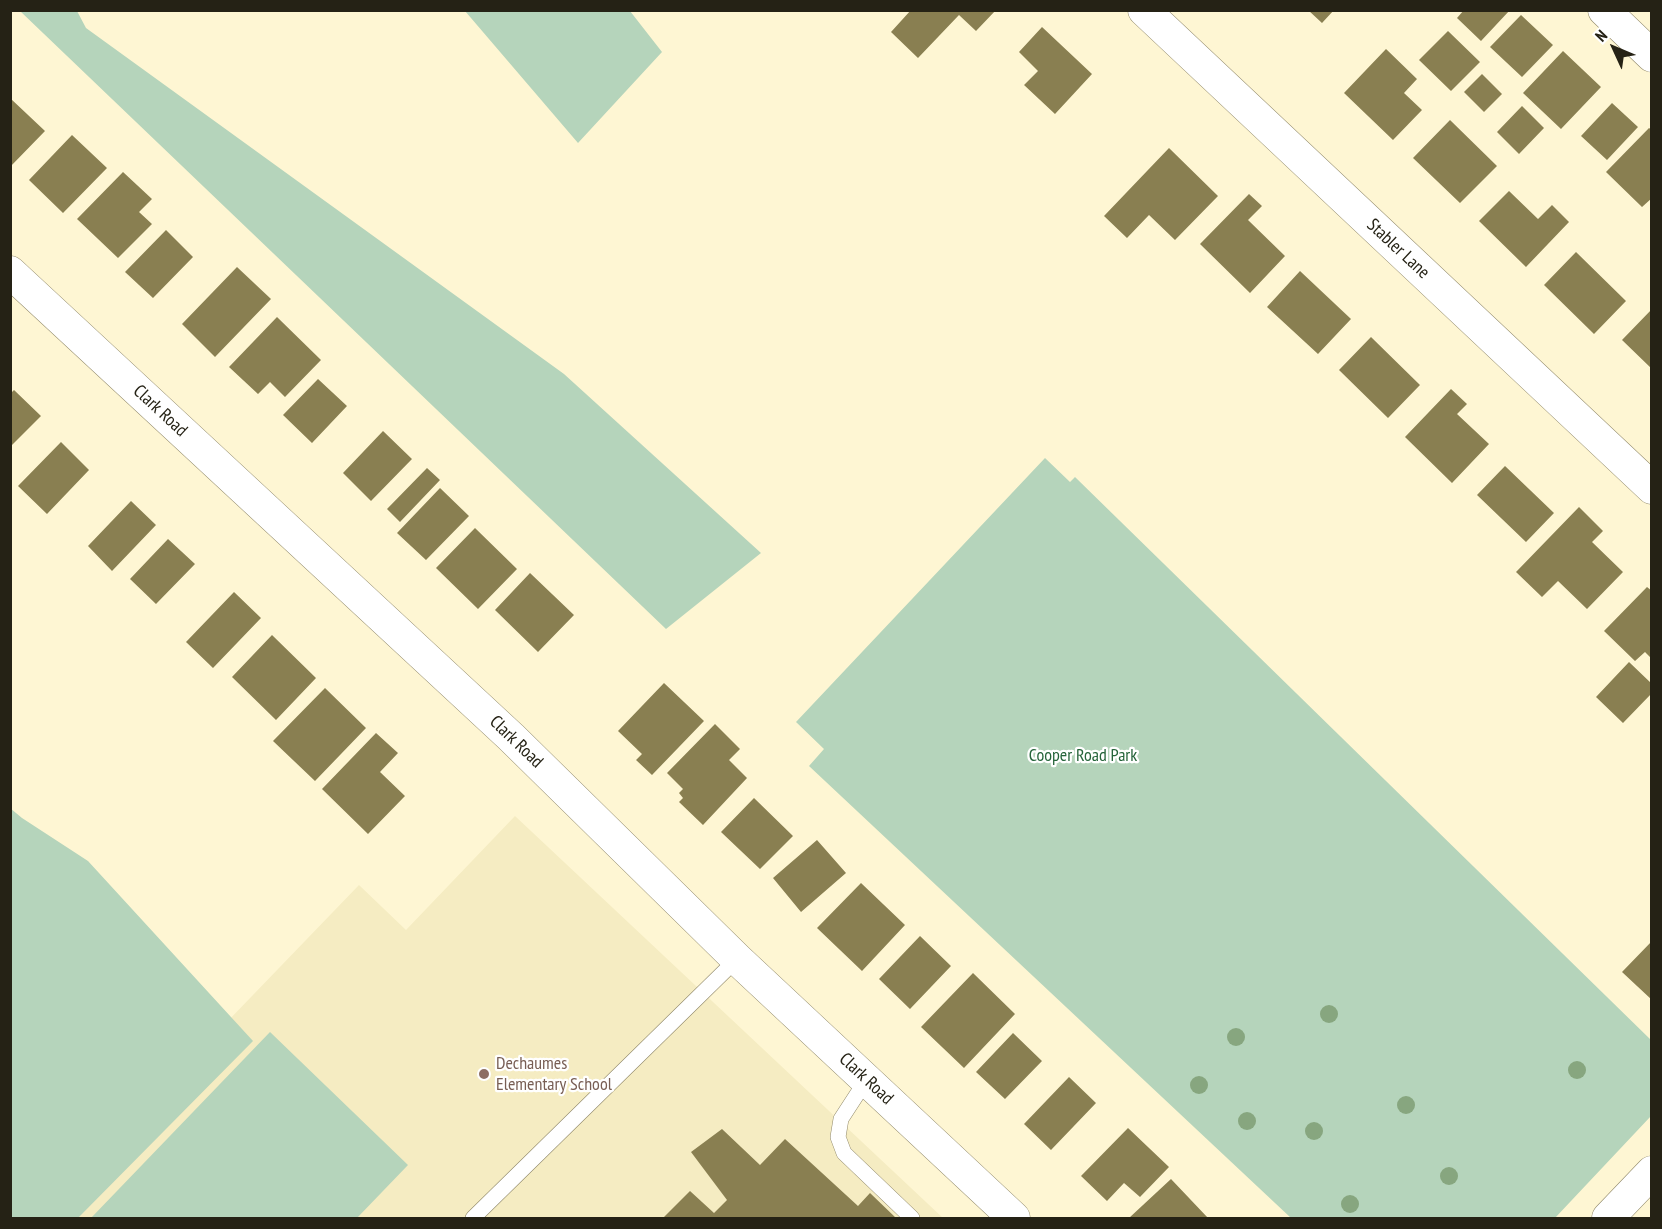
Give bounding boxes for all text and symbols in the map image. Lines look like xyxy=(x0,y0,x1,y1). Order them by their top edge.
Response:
north arrow xyxy=(1584,18,1644,78)
text: N xyxy=(1591,25,1611,46)
street label: Stabler Lane xyxy=(1362,215,1434,283)
street label: Clark Road xyxy=(128,381,192,441)
street label: Clark Road xyxy=(485,711,547,773)
park label: Cooper Road Park xyxy=(1029,745,1137,767)
street label: Clark Road xyxy=(834,1049,898,1109)
place label: Dechaumes Elementary School xyxy=(496,1053,612,1096)
marker: Dechaumes Elementary School xyxy=(477,1067,491,1081)

